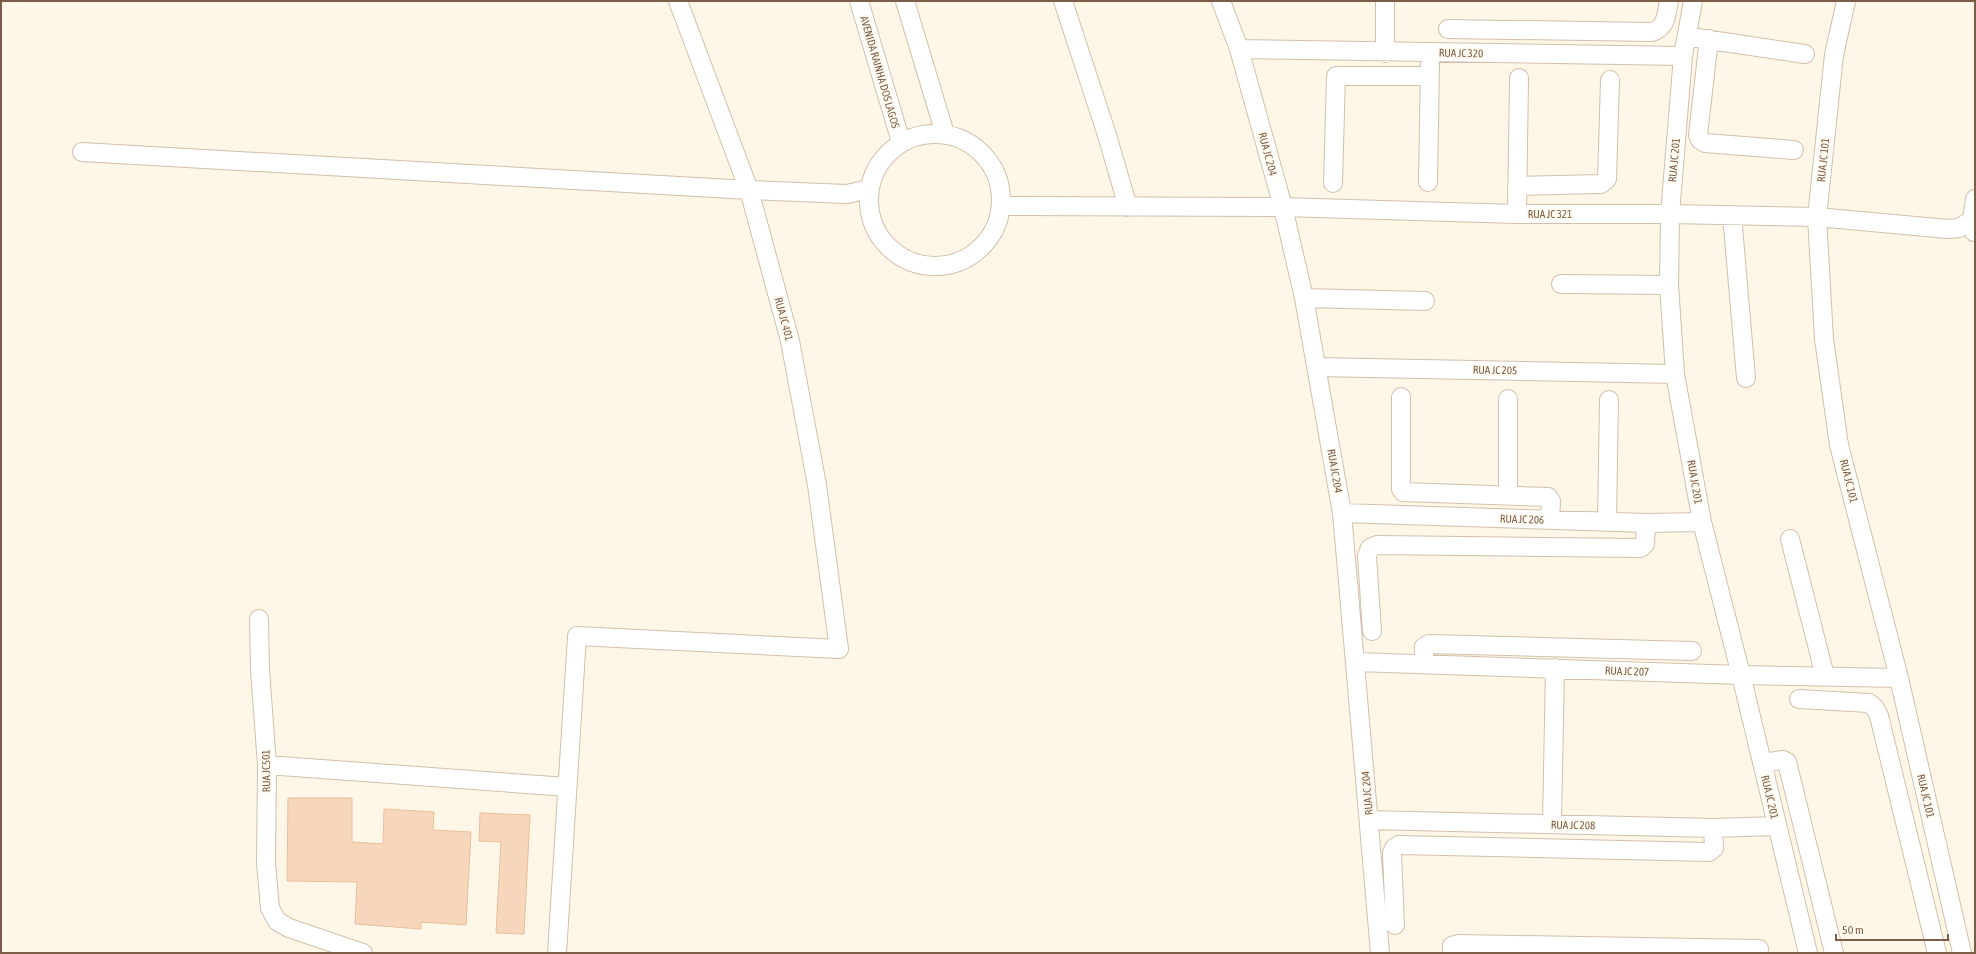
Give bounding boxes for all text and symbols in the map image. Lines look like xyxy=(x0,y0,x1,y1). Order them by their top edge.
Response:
street label: AVENIDA RAINHA DOS LAGOS xyxy=(858,14,902,130)
street label: RUA JC 320 xyxy=(1439,47,1483,59)
street label: RUA JC 204 xyxy=(1256,131,1280,177)
street label: RUA JC 201 xyxy=(1666,137,1682,183)
street label: RUA JC 101 xyxy=(1815,137,1831,183)
street label: RUA JC 321 xyxy=(1528,208,1572,220)
street label: RUA JC 401 xyxy=(772,296,796,342)
street label: RUA JC 205 xyxy=(1473,364,1517,376)
street label: RUA JC 204 xyxy=(1325,448,1345,494)
street label: RUA JC 101 xyxy=(1838,458,1860,504)
street label: RUA JC 201 xyxy=(1685,459,1705,505)
street label: RUA JC 206 xyxy=(1500,512,1544,526)
street label: RUA JC 207 xyxy=(1605,664,1649,678)
street label: RUA JC501 xyxy=(260,749,272,793)
street label: RUA JC 204 xyxy=(1359,770,1375,816)
street label: RUA JC 101 xyxy=(1915,773,1937,819)
street label: RUA JC 201 xyxy=(1759,774,1781,820)
street label: RUA JC 208 xyxy=(1551,819,1595,831)
scale bar xyxy=(1836,916,1948,942)
text: 50 m xyxy=(1842,923,1864,937)

